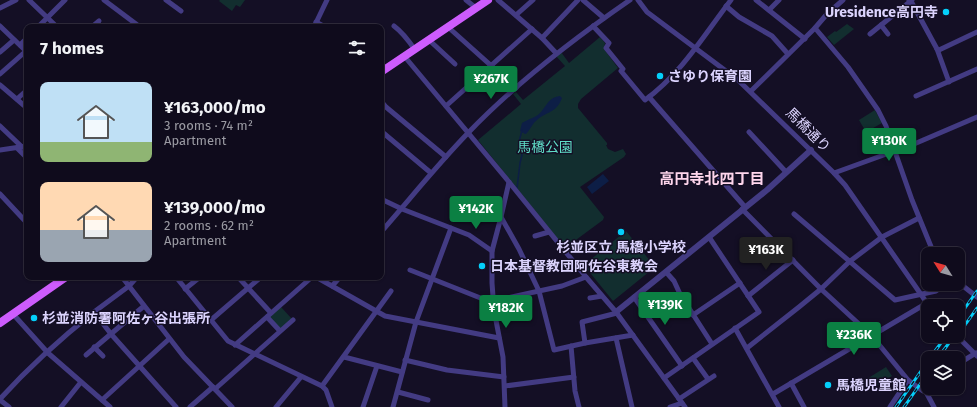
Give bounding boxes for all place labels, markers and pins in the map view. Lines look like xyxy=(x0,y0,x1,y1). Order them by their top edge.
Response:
place label: Uresidence高円寺 xyxy=(825,4,938,21)
marker: Uresidence高円寺 xyxy=(941,7,951,17)
pin: ¥267K xyxy=(463,66,519,100)
place label: さゆり保育園 xyxy=(668,68,752,85)
marker: さゆり保育園 xyxy=(655,71,665,81)
pin: ¥130K xyxy=(861,128,917,162)
pin: ¥142K xyxy=(448,196,504,230)
marker: 杉並区立 馬橋小学校 xyxy=(616,227,626,237)
pin: ¥163K xyxy=(738,237,794,271)
place label: 杉並区立 馬橋小学校 xyxy=(556,239,686,256)
place label: 日本基督教団阿佐谷東教会 xyxy=(490,258,658,275)
marker: 日本基督教団阿佐谷東教会 xyxy=(477,261,487,271)
pin: ¥139K xyxy=(637,292,693,326)
pin: ¥182K xyxy=(478,295,534,329)
place label: 杉並消防署阿佐ヶ谷出張所 xyxy=(42,310,210,327)
marker: 杉並消防署阿佐ヶ谷出張所 xyxy=(29,313,39,323)
pin: ¥236K xyxy=(826,322,882,356)
place label: 馬橋児童館 xyxy=(836,377,906,394)
marker: 馬橋児童館 xyxy=(823,380,833,390)

